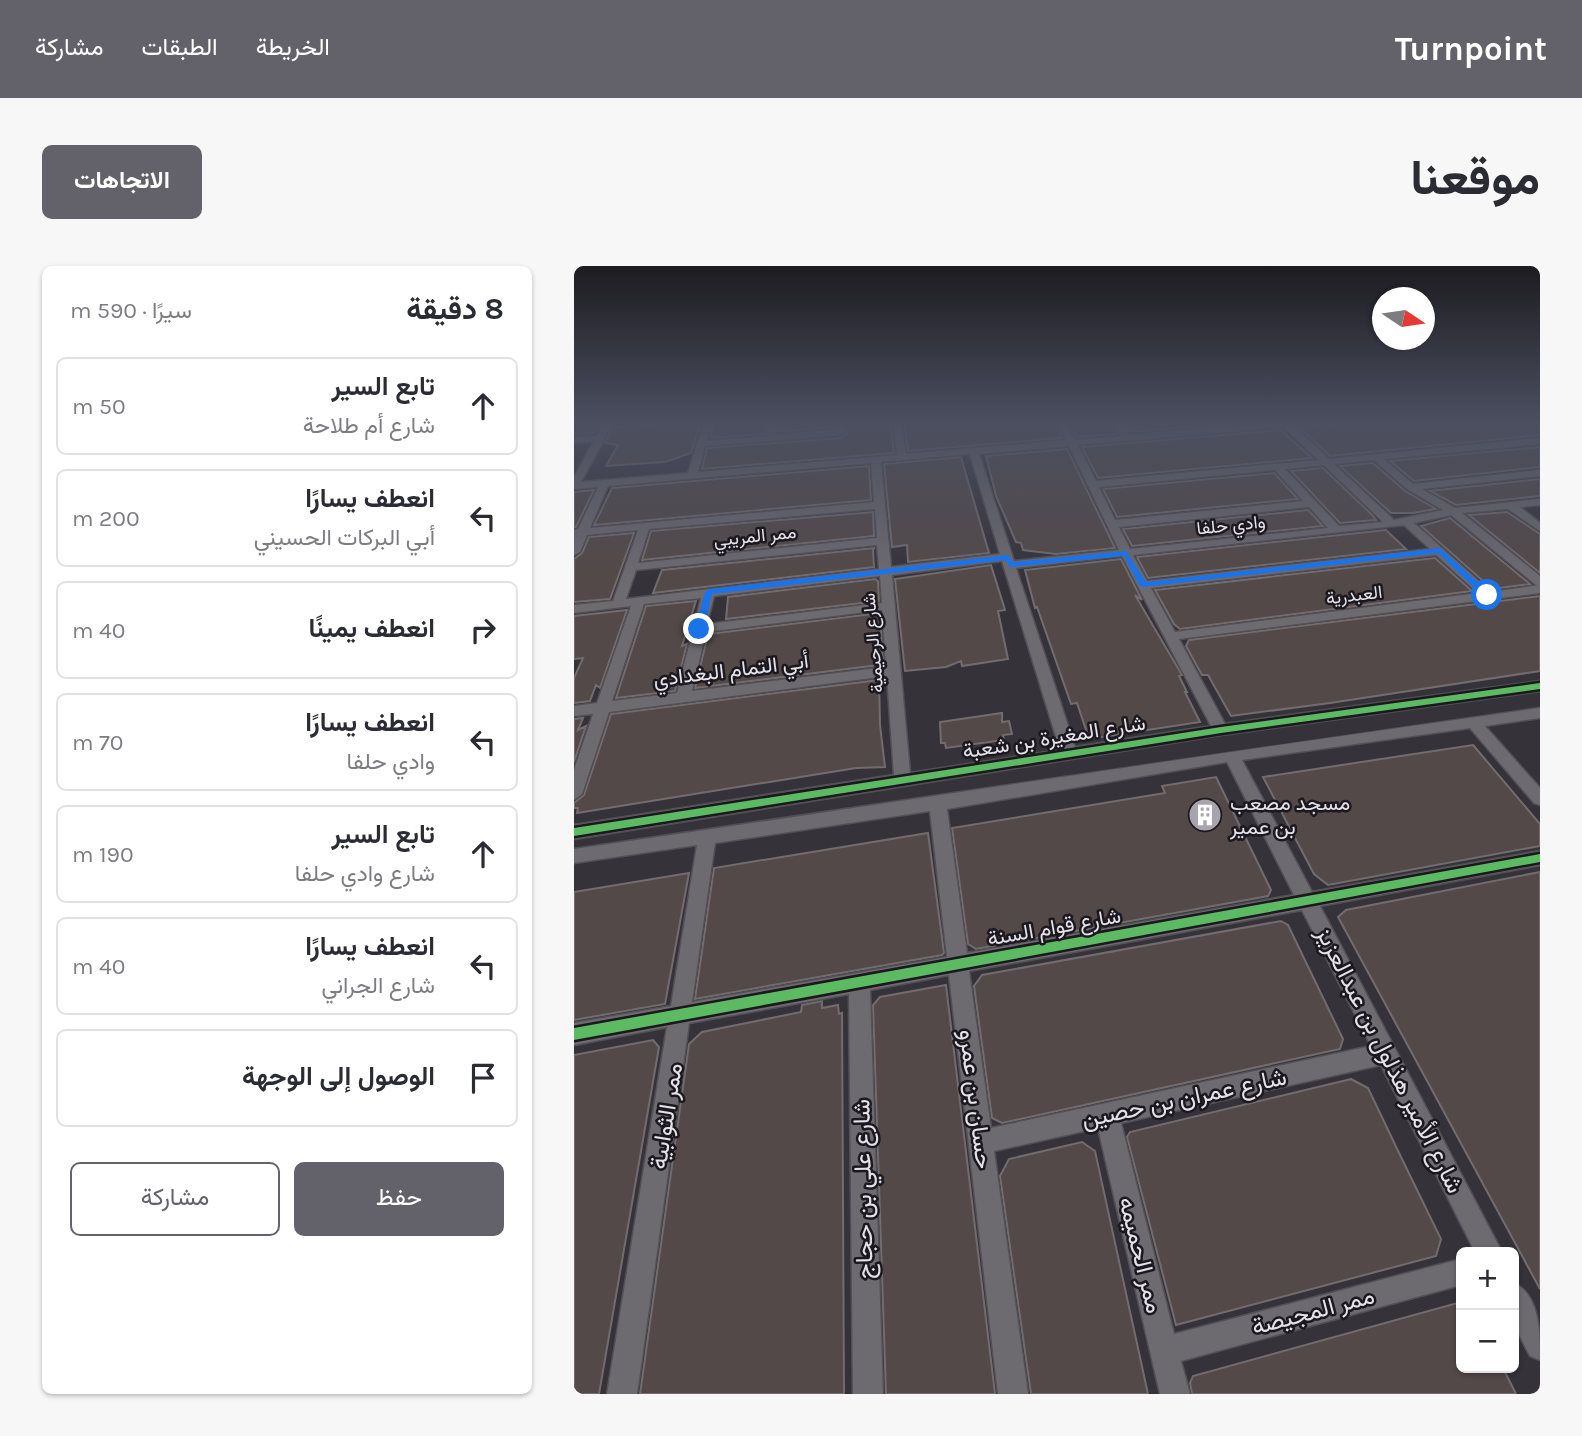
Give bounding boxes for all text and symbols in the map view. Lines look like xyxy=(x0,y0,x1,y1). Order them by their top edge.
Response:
text: Turnpoint xyxy=(1395,30,1547,68)
text: مشاركة xyxy=(35,33,103,61)
text: الطبقات xyxy=(141,33,218,61)
text: الخريطة xyxy=(256,33,330,61)
button: الاتجاهات xyxy=(42,145,202,219)
text: موقعنا xyxy=(1410,149,1540,206)
north arrow xyxy=(1372,287,1435,350)
text: 8 دقيقة xyxy=(406,291,504,327)
text: سيرًا · 590 m xyxy=(70,297,192,324)
text: تابع السير xyxy=(331,371,435,402)
icon: ahead xyxy=(464,387,502,425)
text: 50 m xyxy=(72,393,126,420)
text: شارع أم طلاحة xyxy=(303,412,435,439)
text: انعطف يسارًا xyxy=(305,483,435,514)
icon: left xyxy=(464,499,502,537)
text: 200 m xyxy=(72,505,140,532)
street label: وادي حلفا xyxy=(1195,510,1267,544)
street label: ممر المريبي xyxy=(713,521,798,555)
text: أبي البركات الحسيني xyxy=(254,524,435,551)
route start xyxy=(1471,579,1502,610)
street label: العبدرية xyxy=(1325,581,1383,609)
street label: شارع الرحيمية xyxy=(858,592,889,694)
icon: right xyxy=(464,611,502,649)
text: انعطف يمينًا xyxy=(309,613,435,644)
route end xyxy=(683,613,714,644)
text: 40 m xyxy=(72,617,126,644)
street label: أبي التمام البغدادي xyxy=(652,649,811,696)
text: انعطف يسارًا xyxy=(305,707,435,738)
street label: شارع المغيرة بن شعبة xyxy=(961,711,1147,765)
icon: left xyxy=(464,723,502,761)
text: 70 m xyxy=(72,729,123,756)
text: وادي حلفا xyxy=(347,748,435,775)
place label: مسجد مصعب بن عمير xyxy=(1229,791,1350,840)
building icon: مسجد مصعب بن عمير xyxy=(1186,796,1224,834)
text: تابع السير xyxy=(331,819,435,850)
icon: ahead xyxy=(464,835,502,873)
text: 190 m xyxy=(72,841,134,868)
text: شارع وادي حلفا xyxy=(295,860,435,887)
street label: شارع قوام السنة xyxy=(985,903,1123,953)
street label: شارع الأمير هذلول بن عبدالعزيز xyxy=(1308,921,1470,1199)
text: انعطف يسارًا xyxy=(305,931,435,962)
icon: left xyxy=(464,947,502,985)
text: 40 m xyxy=(72,953,126,980)
text: شارع الجراني xyxy=(322,972,435,999)
street label: حسان بن عمرو xyxy=(953,1028,998,1171)
icon: arrive xyxy=(464,1059,502,1097)
text: الوصول إلى الوجهة xyxy=(242,1061,435,1092)
street label: ممر الثوابية xyxy=(644,1061,689,1171)
street label: شارع عمران بن حصين xyxy=(1079,1063,1290,1135)
street label: شارع علي بن حجاج xyxy=(847,1099,884,1279)
button: مشاركة xyxy=(70,1162,280,1236)
button: حفظ xyxy=(294,1162,504,1236)
street label: ممر الحميمه xyxy=(1112,1194,1169,1316)
map controls xyxy=(1456,1247,1519,1373)
button: + xyxy=(1456,1247,1519,1310)
street label: ممر المجيصة xyxy=(1249,1281,1378,1342)
button: − xyxy=(1456,1310,1519,1373)

